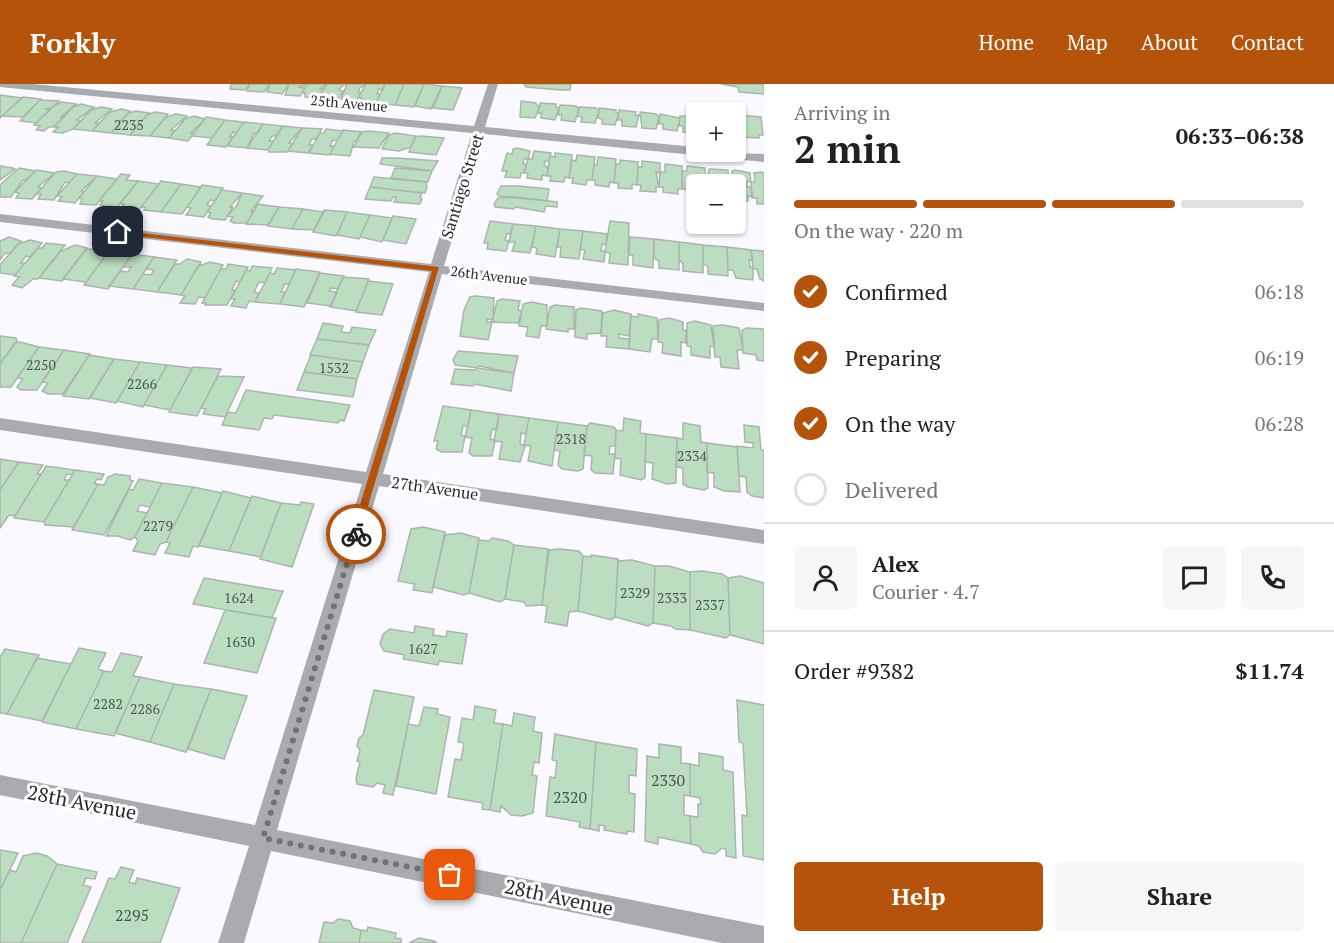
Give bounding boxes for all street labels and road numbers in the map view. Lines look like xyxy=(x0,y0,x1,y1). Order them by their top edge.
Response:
street label: 25th Avenue xyxy=(310,90,388,116)
street label: Santiago Street xyxy=(436,131,488,241)
street label: 26th Avenue xyxy=(449,261,529,289)
street label: 27th Avenue xyxy=(390,471,480,505)
street label: 28th Avenue xyxy=(25,778,139,826)
street label: 28th Avenue xyxy=(502,872,616,922)

